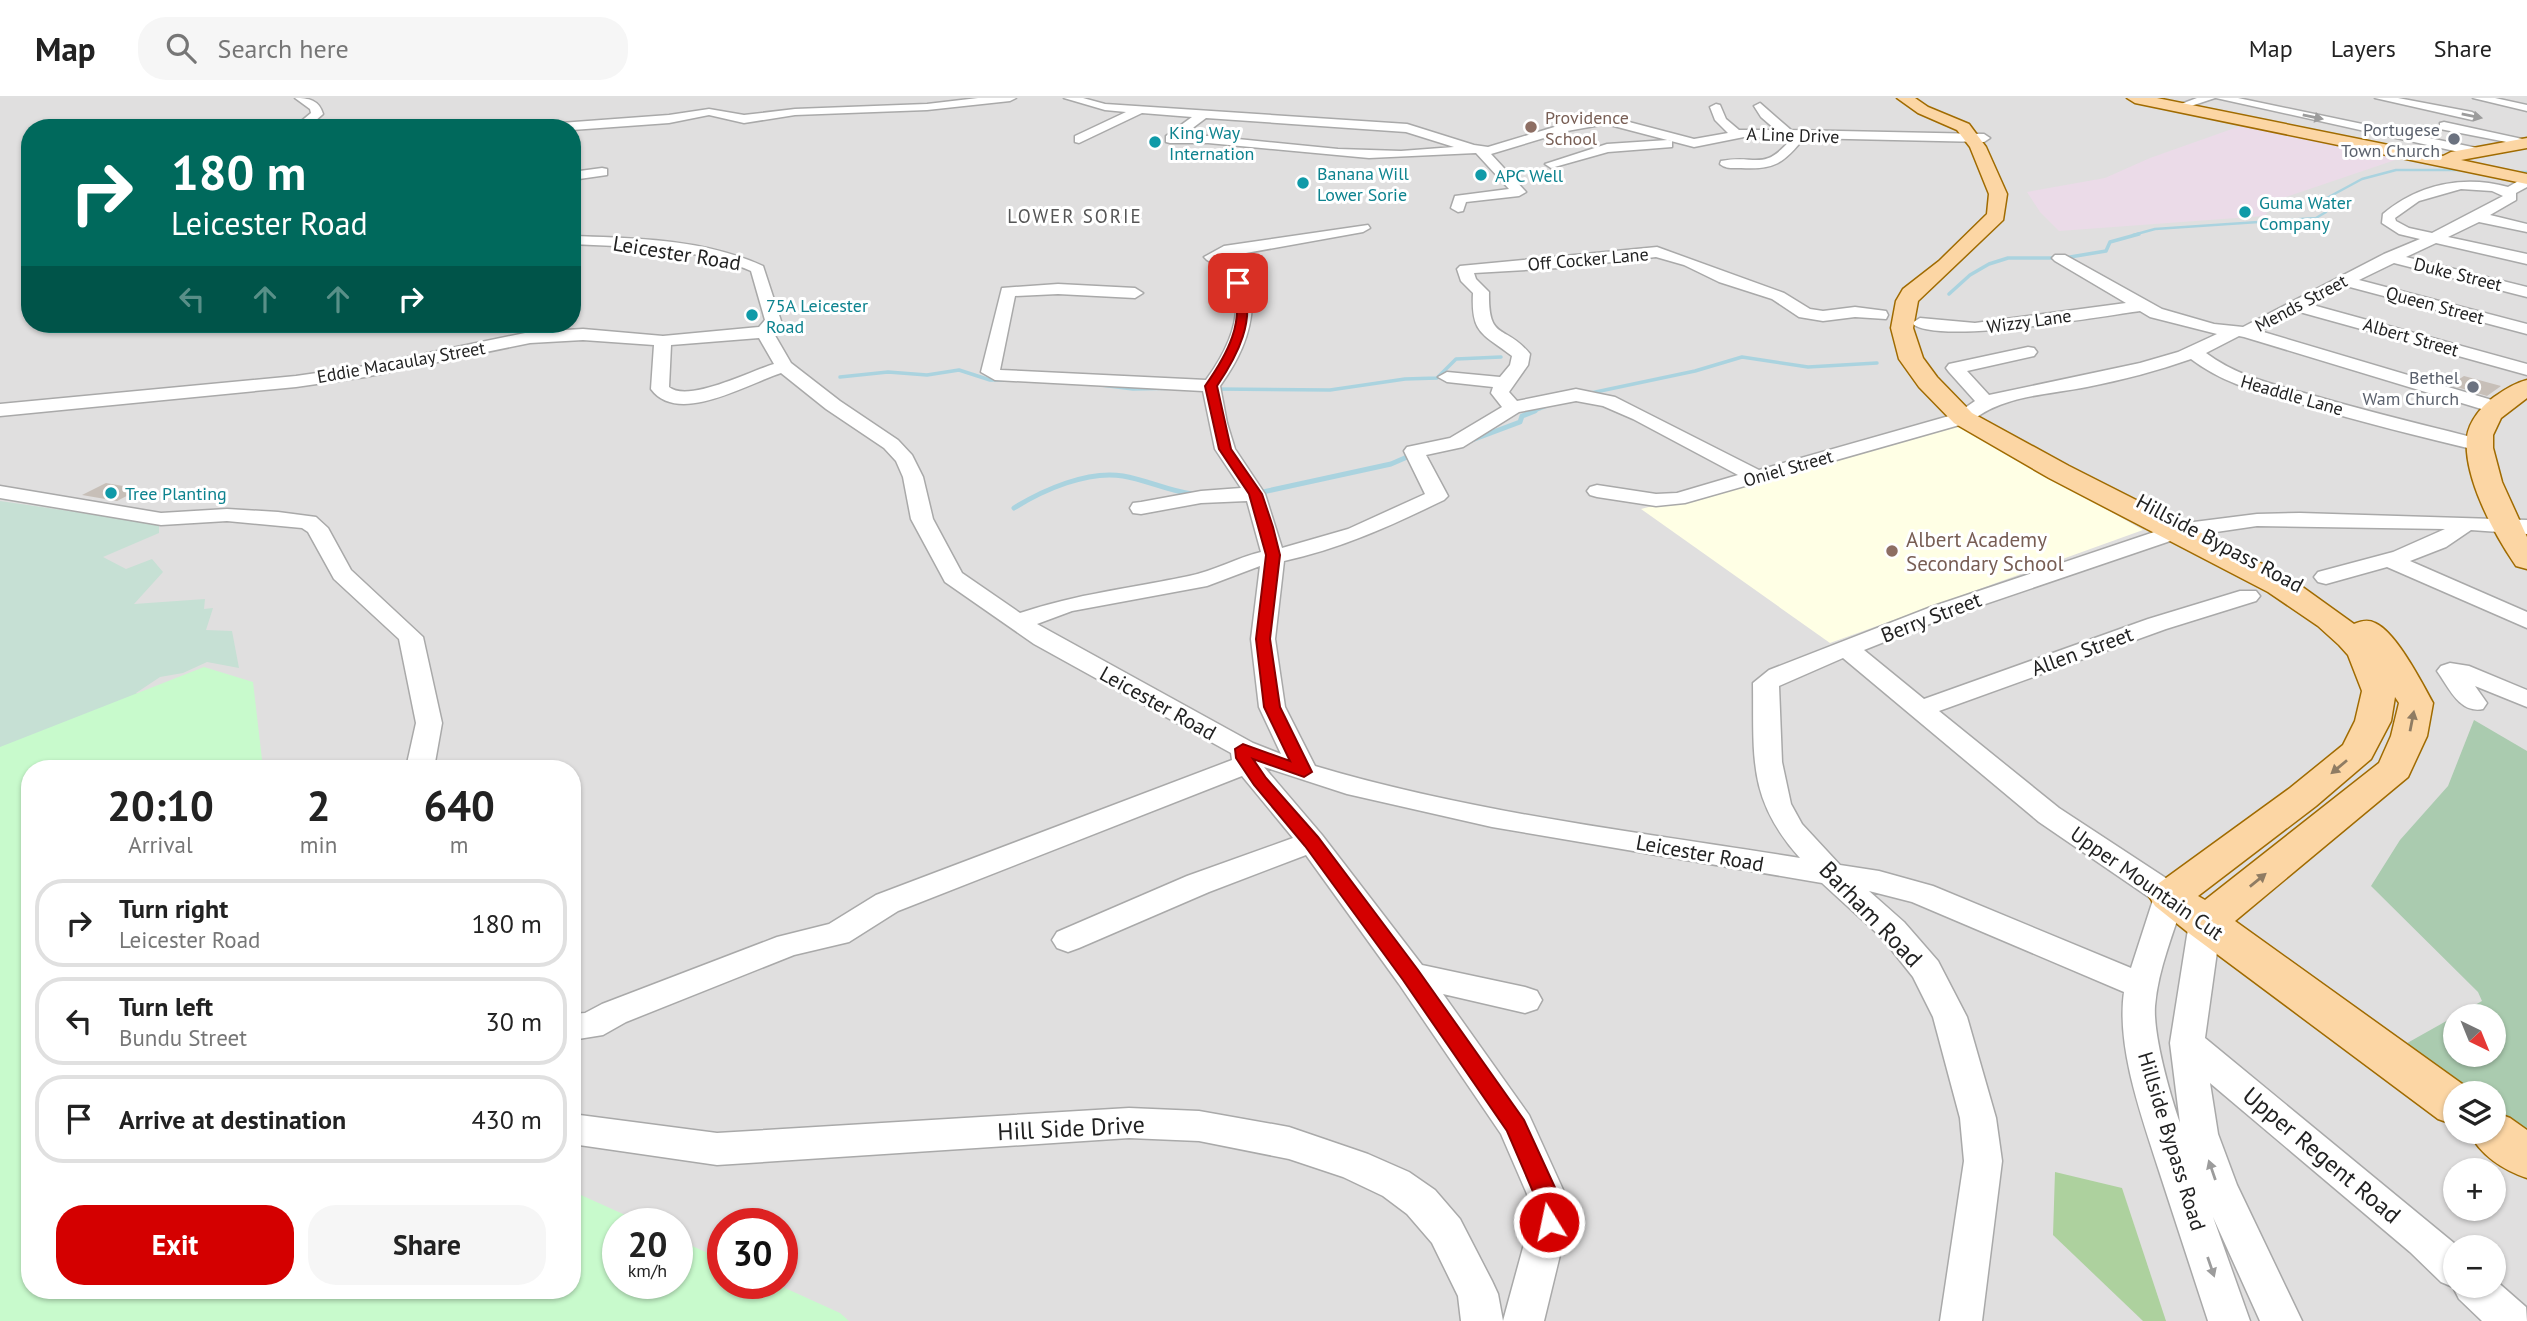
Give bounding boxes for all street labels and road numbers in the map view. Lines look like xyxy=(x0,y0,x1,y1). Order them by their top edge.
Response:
street label: A Line Drive xyxy=(1746,122,1840,148)
street label: Leicester Road xyxy=(611,230,743,276)
street label: Off Cocker Lane xyxy=(1527,242,1649,276)
street label: Duke Street xyxy=(2412,252,2504,296)
street label: Mends Street xyxy=(2251,269,2351,337)
street label: Queen Street xyxy=(2383,281,2487,329)
street label: Wizzy Lane xyxy=(1985,304,2073,338)
street label: Albert Street xyxy=(2361,312,2461,362)
street label: Eddie Macaulay Street xyxy=(315,336,487,388)
street label: Headdle Lane xyxy=(2238,369,2346,421)
street label: Oniel Street xyxy=(1741,444,1835,492)
street label: Hillside Bypass Road xyxy=(2132,488,2308,598)
street label: Berry Street xyxy=(1877,585,1985,649)
street label: Allen Street xyxy=(2028,620,2136,682)
street label: Leicester Road xyxy=(1095,660,1221,746)
street label: Upper Mountain Cut xyxy=(2065,820,2229,946)
street label: Leicester Road xyxy=(1634,828,1766,878)
street label: Barham Road xyxy=(1813,854,1929,974)
street label: Hillside Bypass Road xyxy=(2132,1048,2212,1234)
street label: Upper Regent Road xyxy=(2237,1080,2407,1230)
street label: Hill Side Drive xyxy=(997,1109,1145,1147)

